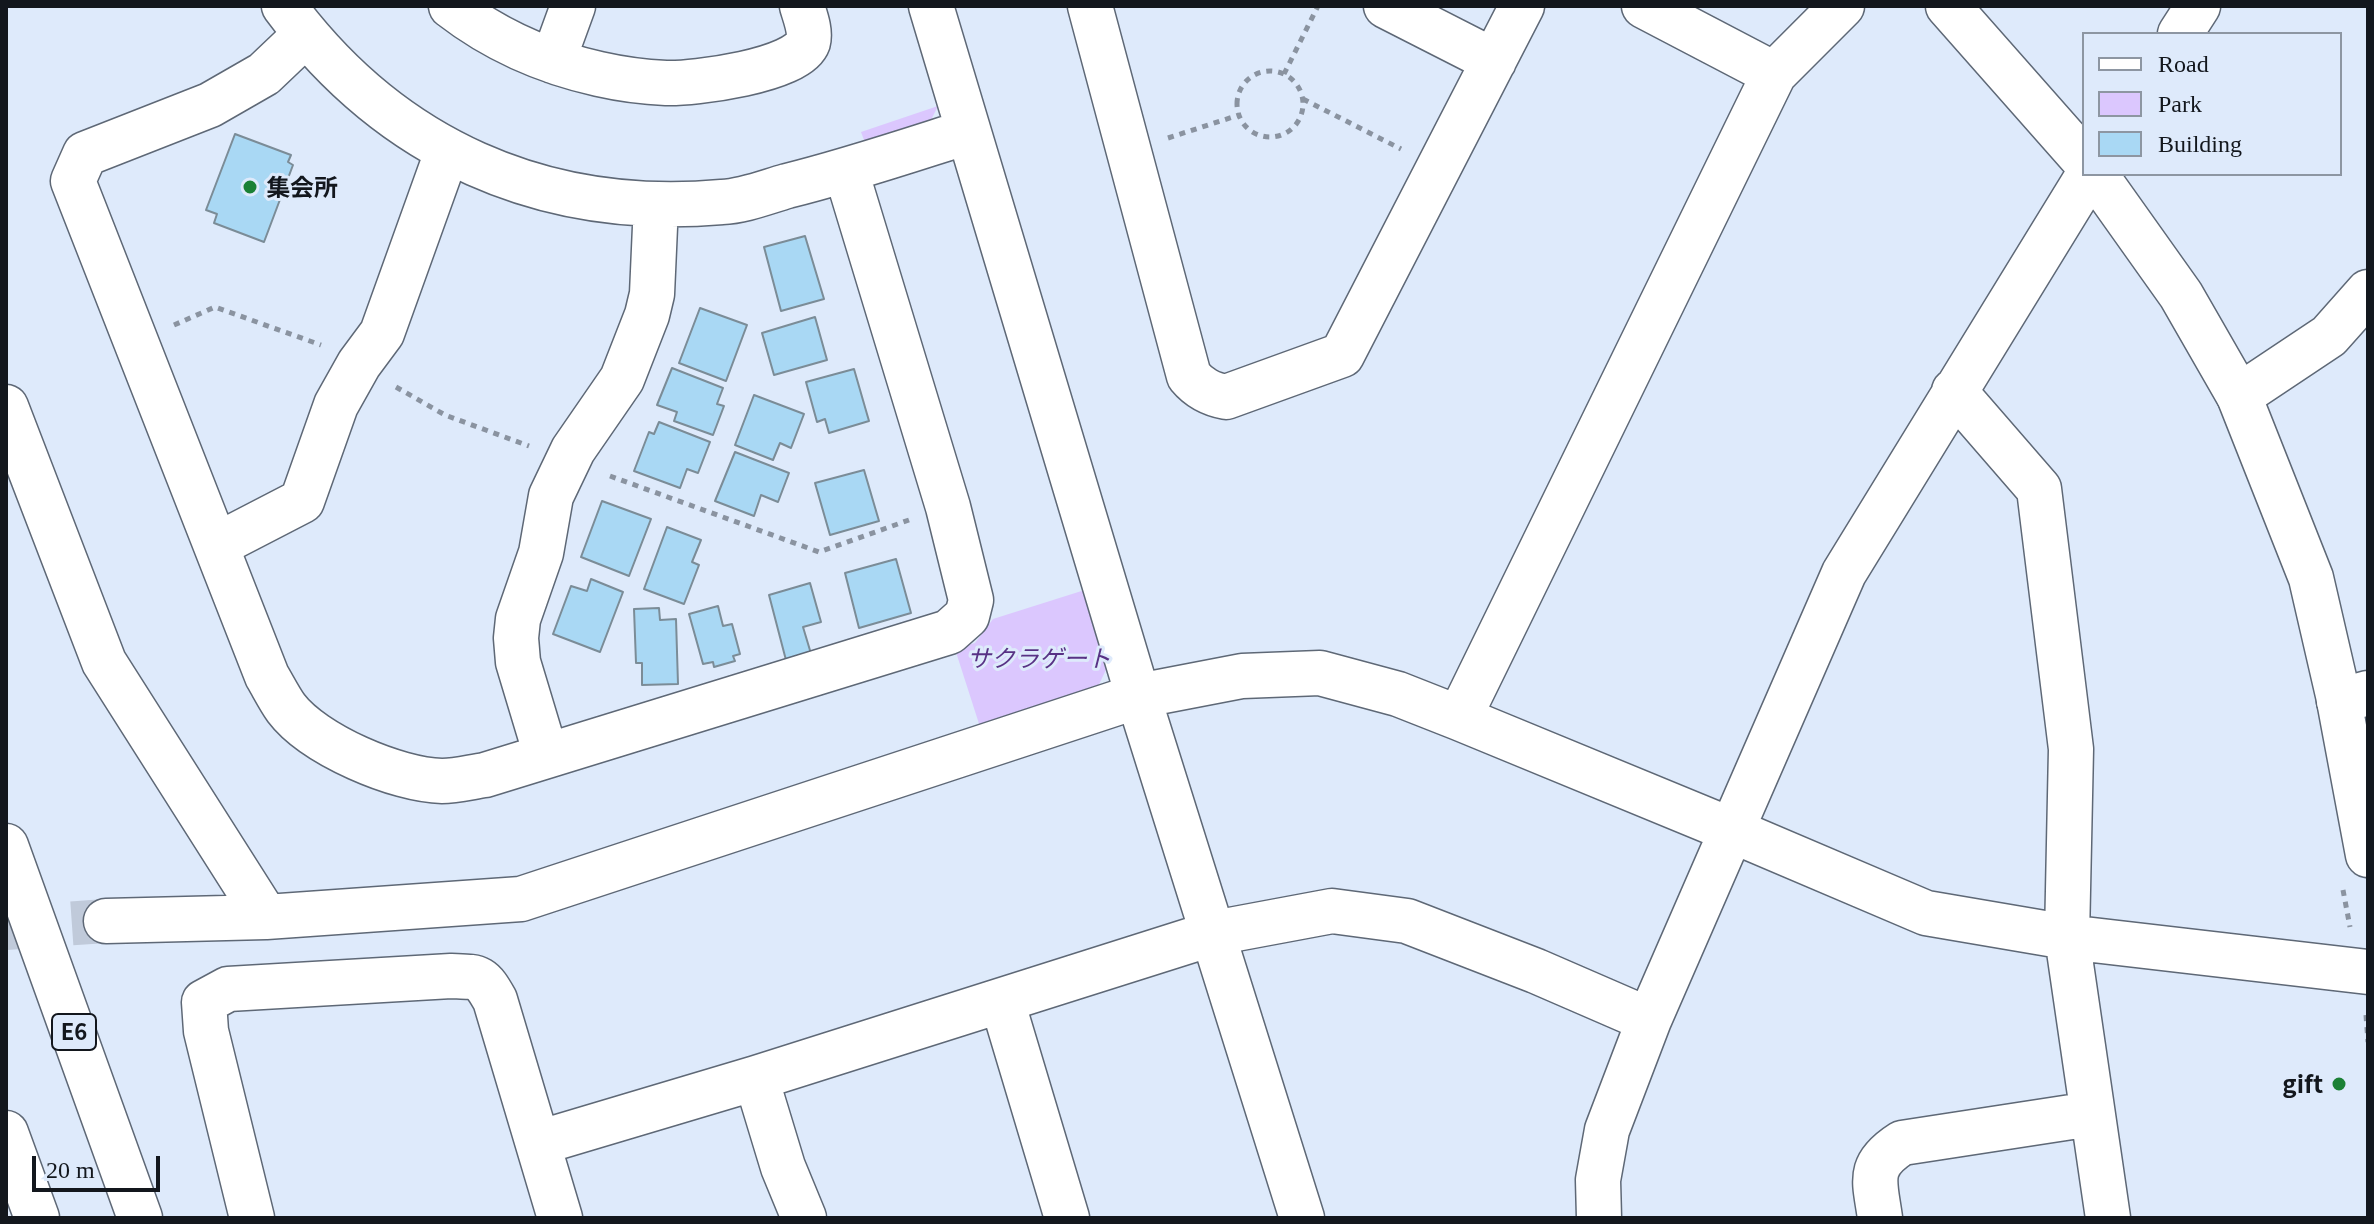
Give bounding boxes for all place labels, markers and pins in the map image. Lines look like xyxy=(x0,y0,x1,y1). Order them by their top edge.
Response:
place label: 集会所 xyxy=(266,173,338,201)
marker: 集会所 xyxy=(241,178,259,196)
place label: gift xyxy=(2282,1070,2323,1098)
marker: gift xyxy=(2330,1075,2348,1093)

